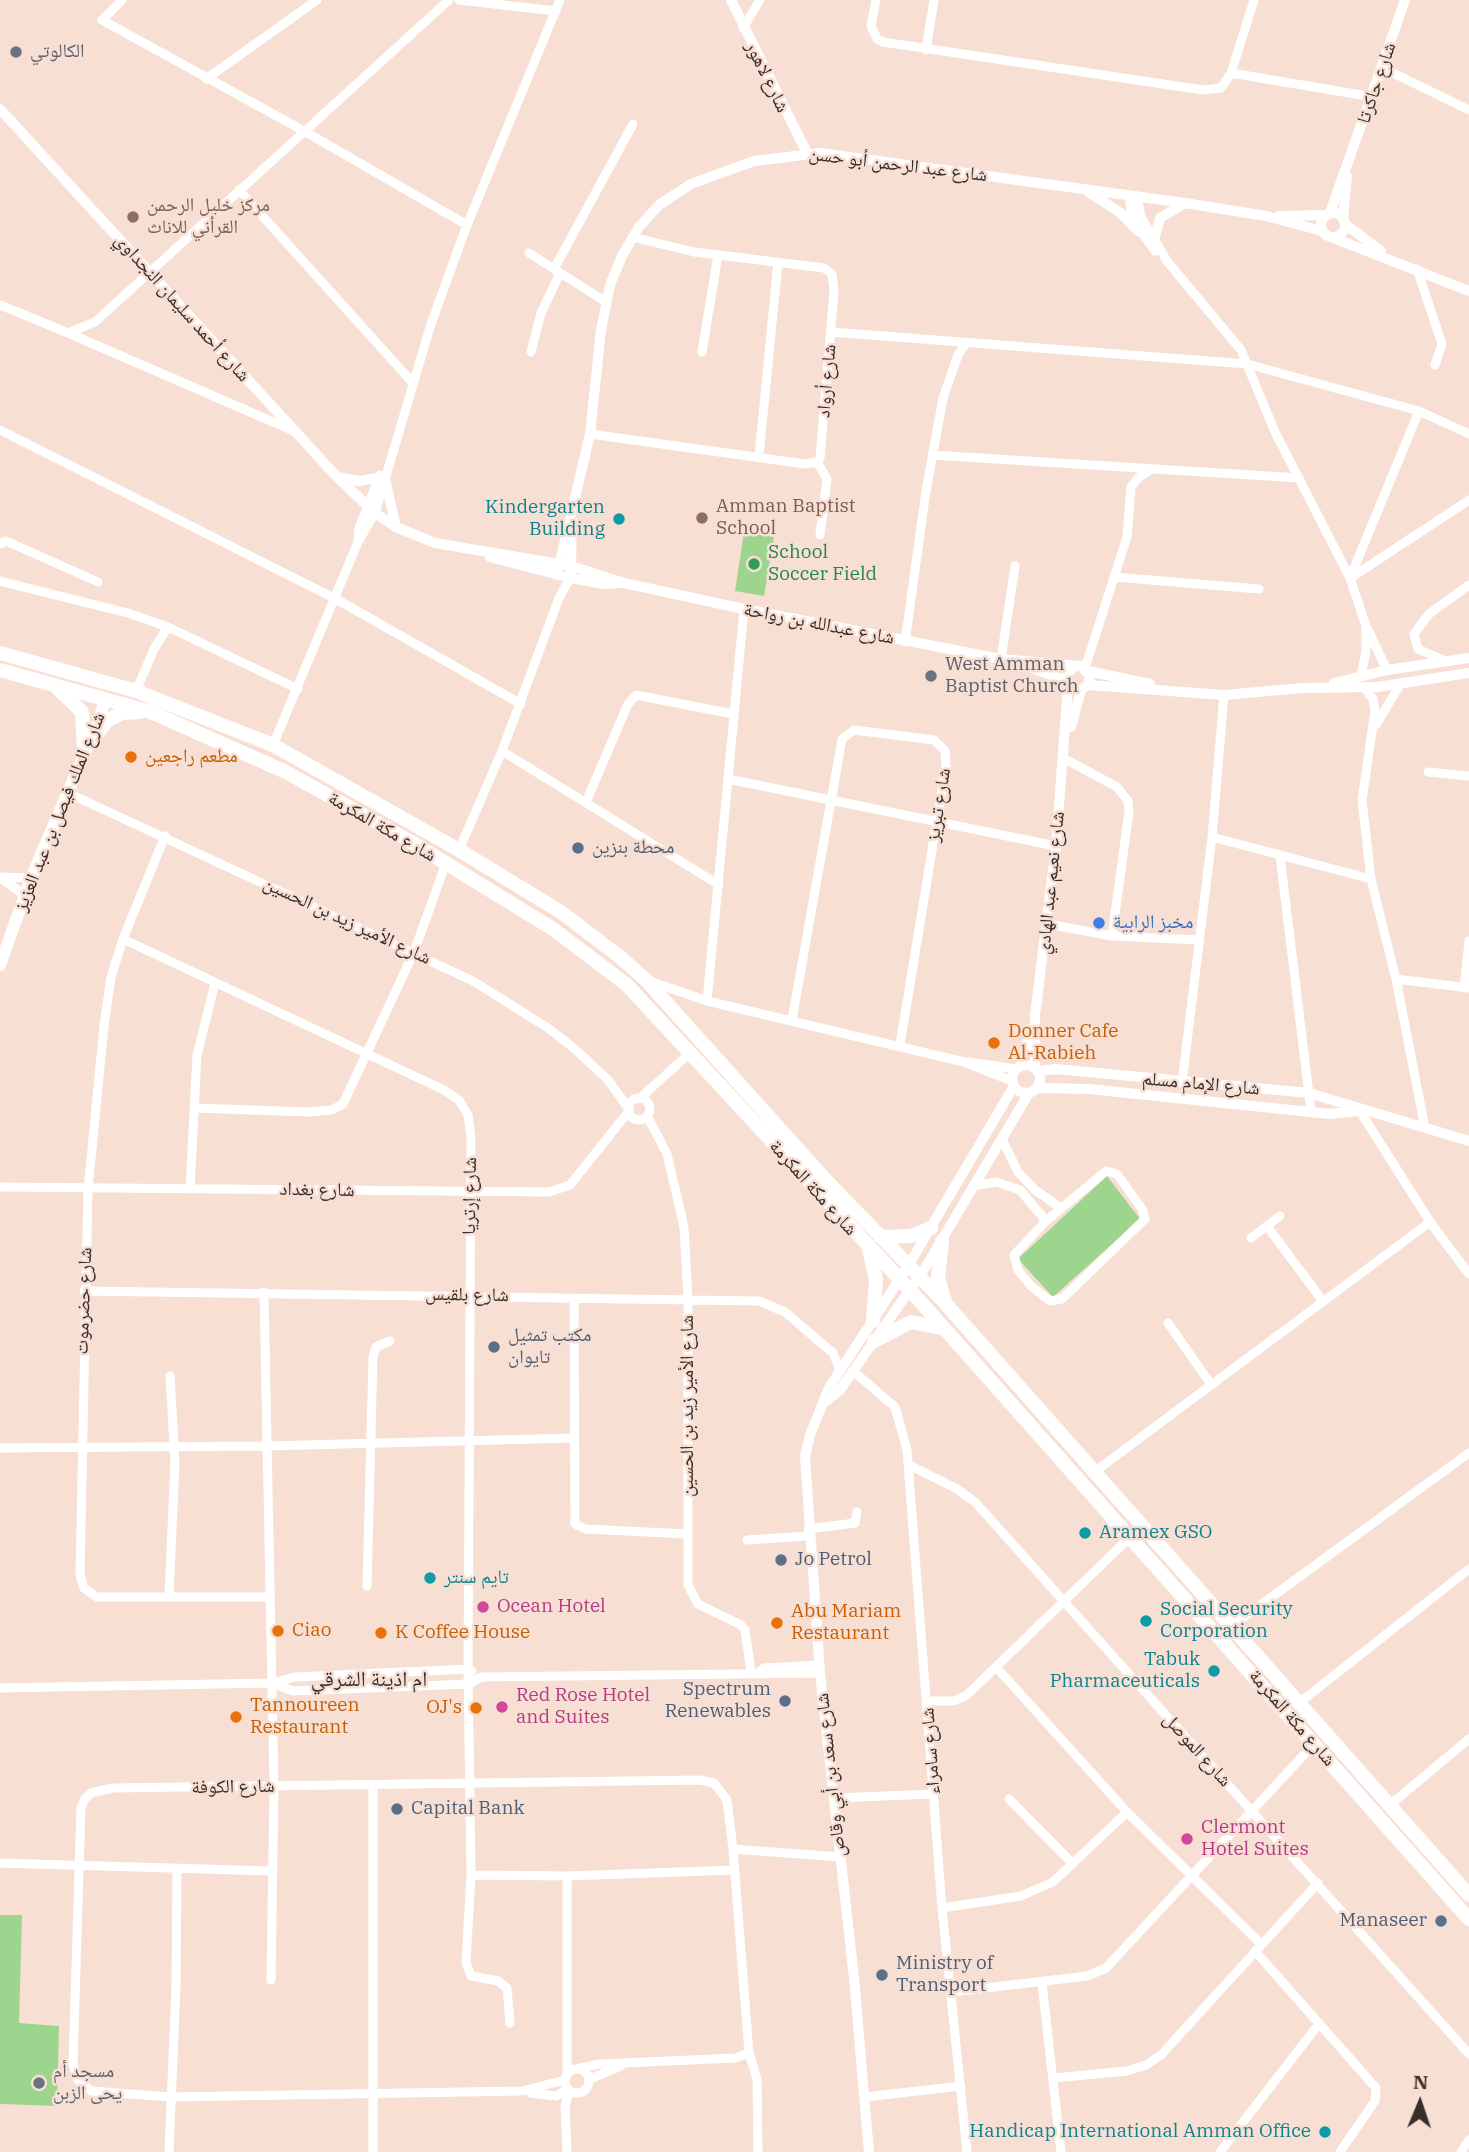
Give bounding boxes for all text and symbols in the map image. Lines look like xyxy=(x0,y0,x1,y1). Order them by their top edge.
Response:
street label: شارع لاهور xyxy=(740,38,794,116)
street label: شارع جاكرتا xyxy=(1352,39,1402,127)
place label: الكالوتي xyxy=(30,41,85,63)
marker: الكالوتي xyxy=(8,44,24,60)
street label: شارع عبد الرحمن أبو حسن xyxy=(807,143,989,187)
place label: مركز خليل الرحمن القرأني للاناث xyxy=(147,195,270,239)
marker: مركز خليل الرحمن القرأني للاناث xyxy=(125,209,141,225)
street label: شارع أحمد سليمان النجداوي xyxy=(109,229,255,387)
street label: شارع أرواد xyxy=(812,343,842,419)
place label: Amman Baptist School xyxy=(716,496,855,540)
place label: Kindergarten Building xyxy=(485,497,605,541)
marker: Amman Baptist School xyxy=(694,510,710,526)
marker: Kindergarten Building xyxy=(611,511,627,527)
place label: School Soccer Field xyxy=(768,542,877,586)
marker: School Soccer Field xyxy=(746,556,762,572)
street label: شارع عبدالله بن رواحة xyxy=(742,598,896,650)
place label: West Amman Baptist Church xyxy=(945,654,1079,698)
marker: West Amman Baptist Church xyxy=(923,668,939,684)
street label: شارع الملك فيصل بن عبد العزيز xyxy=(10,709,110,915)
place label: مطعم راجعين xyxy=(145,746,238,768)
marker: مطعم راجعين xyxy=(123,749,139,765)
street label: شارع تبريز xyxy=(922,766,956,844)
street label: شارع مكة المكرمة xyxy=(324,787,440,867)
street label: شارع نعيم عبد الهادي xyxy=(1032,810,1070,956)
place label: محطة بنزين xyxy=(592,837,674,859)
marker: محطة بنزين xyxy=(570,840,586,856)
street label: شارع الأمير زيد بن الحسين xyxy=(260,872,434,970)
place label: مخبز الرابية xyxy=(1113,912,1193,934)
marker: مخبز الرابية xyxy=(1091,915,1107,931)
place label: Donner Cafe Al-Rabieh xyxy=(1008,1021,1118,1065)
marker: Donner Cafe Al-Rabieh xyxy=(986,1035,1002,1051)
street label: شارع الإمام مسلم xyxy=(1141,1068,1261,1100)
street label: شارع مكة المكرمة xyxy=(764,1135,862,1241)
street label: شارع إرتريا xyxy=(458,1157,482,1235)
street label: شارع بغداد xyxy=(279,1178,355,1202)
street label: شارع حضرموت xyxy=(71,1247,97,1355)
street label: شارع بلقيس xyxy=(425,1283,509,1307)
street label: شارع الأمير زيد بن الحسين xyxy=(677,1315,699,1497)
place label: مكتب تمثيل تايوان xyxy=(508,1325,591,1369)
marker: مكتب تمثيل تايوان xyxy=(486,1339,502,1355)
place label: Aramex GSO xyxy=(1099,1522,1212,1544)
marker: Aramex GSO xyxy=(1077,1525,1093,1541)
place label: Jo Petrol xyxy=(795,1549,872,1571)
marker: Jo Petrol xyxy=(773,1552,789,1568)
place label: تايم سنتر xyxy=(444,1567,509,1589)
marker: تايم سنتر xyxy=(422,1570,438,1586)
place label: Ocean Hotel xyxy=(497,1596,606,1618)
marker: Ocean Hotel xyxy=(475,1599,491,1615)
place label: Social Security Corporation xyxy=(1160,1599,1293,1643)
place label: Abu Mariam Restaurant xyxy=(791,1601,901,1645)
marker: Social Security Corporation xyxy=(1138,1613,1154,1629)
marker: Abu Mariam Restaurant xyxy=(769,1615,785,1631)
place label: Ciao xyxy=(292,1620,331,1642)
place label: K Coffee House xyxy=(395,1622,530,1644)
marker: Ciao xyxy=(270,1623,286,1639)
marker: K Coffee House xyxy=(373,1625,389,1641)
place label: Tabuk Pharmaceuticals xyxy=(1050,1649,1200,1693)
marker: Tabuk Pharmaceuticals xyxy=(1206,1663,1222,1679)
street label: شارع مكة المكرمة xyxy=(1244,1665,1340,1771)
district label: ام اذينة الشرقي xyxy=(311,1667,427,1693)
place label: Spectrum Renewables xyxy=(665,1679,771,1723)
place label: Red Rose Hotel and Suites xyxy=(516,1685,650,1729)
street label: شارع سعد بن أبي وقاص xyxy=(811,1692,851,1858)
marker: Spectrum Renewables xyxy=(777,1693,793,1709)
place label: Tannoureen Restaurant xyxy=(250,1695,360,1739)
place label: OJ's xyxy=(426,1697,462,1719)
marker: Red Rose Hotel and Suites xyxy=(494,1699,510,1715)
marker: OJ's xyxy=(468,1700,484,1716)
street label: شارع سامراء xyxy=(917,1707,945,1795)
street label: شارع الموصل xyxy=(1158,1708,1236,1792)
marker: Tannoureen Restaurant xyxy=(228,1709,244,1725)
street label: شارع الكوفة xyxy=(191,1775,275,1799)
place label: Capital Bank xyxy=(411,1798,525,1820)
marker: Capital Bank xyxy=(389,1801,405,1817)
place label: Clermont Hotel Suites xyxy=(1201,1817,1309,1861)
marker: Clermont Hotel Suites xyxy=(1179,1831,1195,1847)
place label: Manaseer xyxy=(1339,1910,1427,1932)
marker: Manaseer xyxy=(1433,1913,1449,1929)
place label: Ministry of Transport xyxy=(896,1953,993,1997)
marker: Ministry of Transport xyxy=(874,1967,890,1983)
place label: مسجد أم يحى الزبن xyxy=(53,2061,122,2105)
north arrow xyxy=(1385,2068,1455,2138)
text: N xyxy=(1413,2070,1429,2094)
marker: مسجد أم يحى الزبن xyxy=(31,2075,47,2091)
place label: Handicap International Amman Office xyxy=(969,2121,1311,2143)
marker: Handicap International Amman Office xyxy=(1317,2124,1333,2140)

